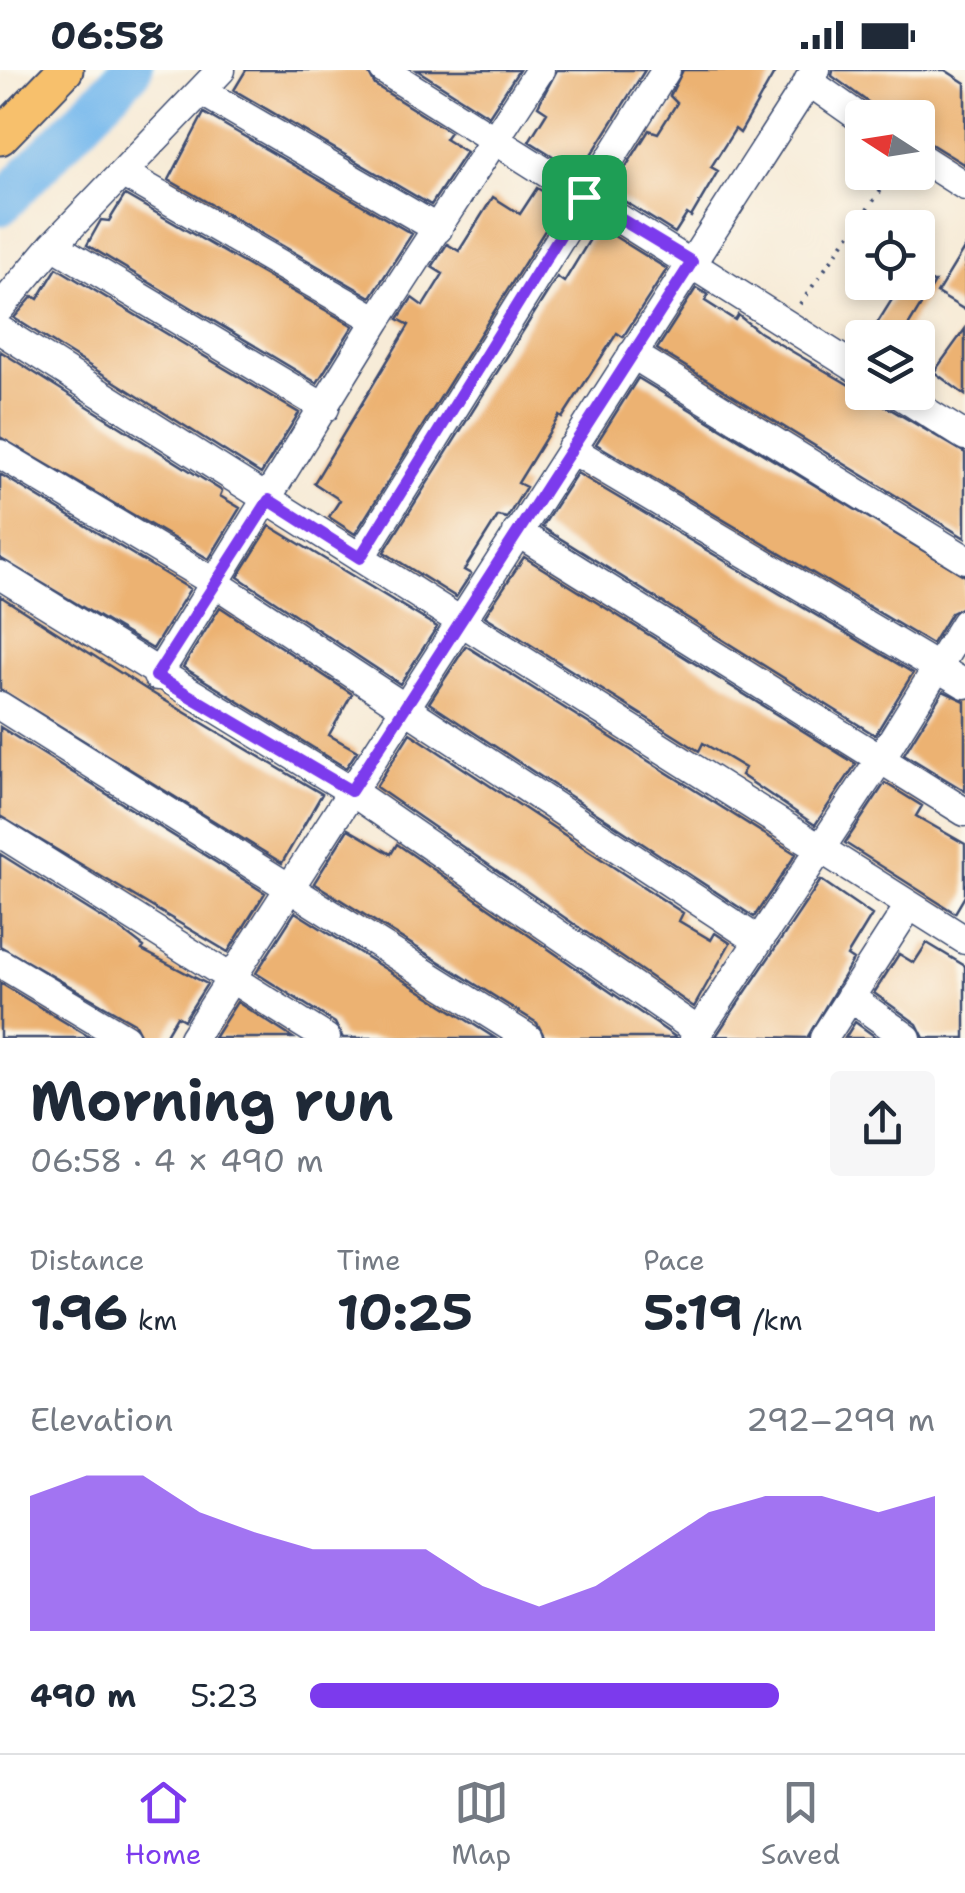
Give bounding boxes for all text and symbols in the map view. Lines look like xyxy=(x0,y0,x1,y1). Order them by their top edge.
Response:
text: 06:58 xyxy=(50,10,165,61)
north arrow xyxy=(845,100,935,190)
map controls xyxy=(845,100,935,410)
pin xyxy=(542,155,627,240)
icon: arrive xyxy=(557,170,612,225)
button: locate xyxy=(845,210,935,300)
button: layers xyxy=(845,320,935,410)
text: Morning run xyxy=(30,1064,394,1138)
button: share xyxy=(830,1071,935,1176)
text: 06:58 · 4 × 490 m xyxy=(30,1139,324,1182)
text: Distance xyxy=(30,1241,145,1279)
text: Time xyxy=(337,1241,401,1279)
text: Pace xyxy=(643,1241,705,1279)
text: 1.96 xyxy=(30,1279,128,1346)
text: 10:25 xyxy=(337,1279,473,1346)
text: 5:19 xyxy=(643,1279,743,1346)
text: km xyxy=(128,1301,177,1339)
text: /km xyxy=(743,1301,803,1339)
text: Elevation xyxy=(30,1398,173,1441)
text: 292–299 m xyxy=(746,1398,935,1441)
text: 490 m xyxy=(30,1674,136,1717)
text: 5:23 xyxy=(190,1674,259,1717)
tab: Home xyxy=(125,1775,202,1873)
tab: Map xyxy=(451,1775,511,1873)
tab: Saved xyxy=(761,1775,840,1873)

